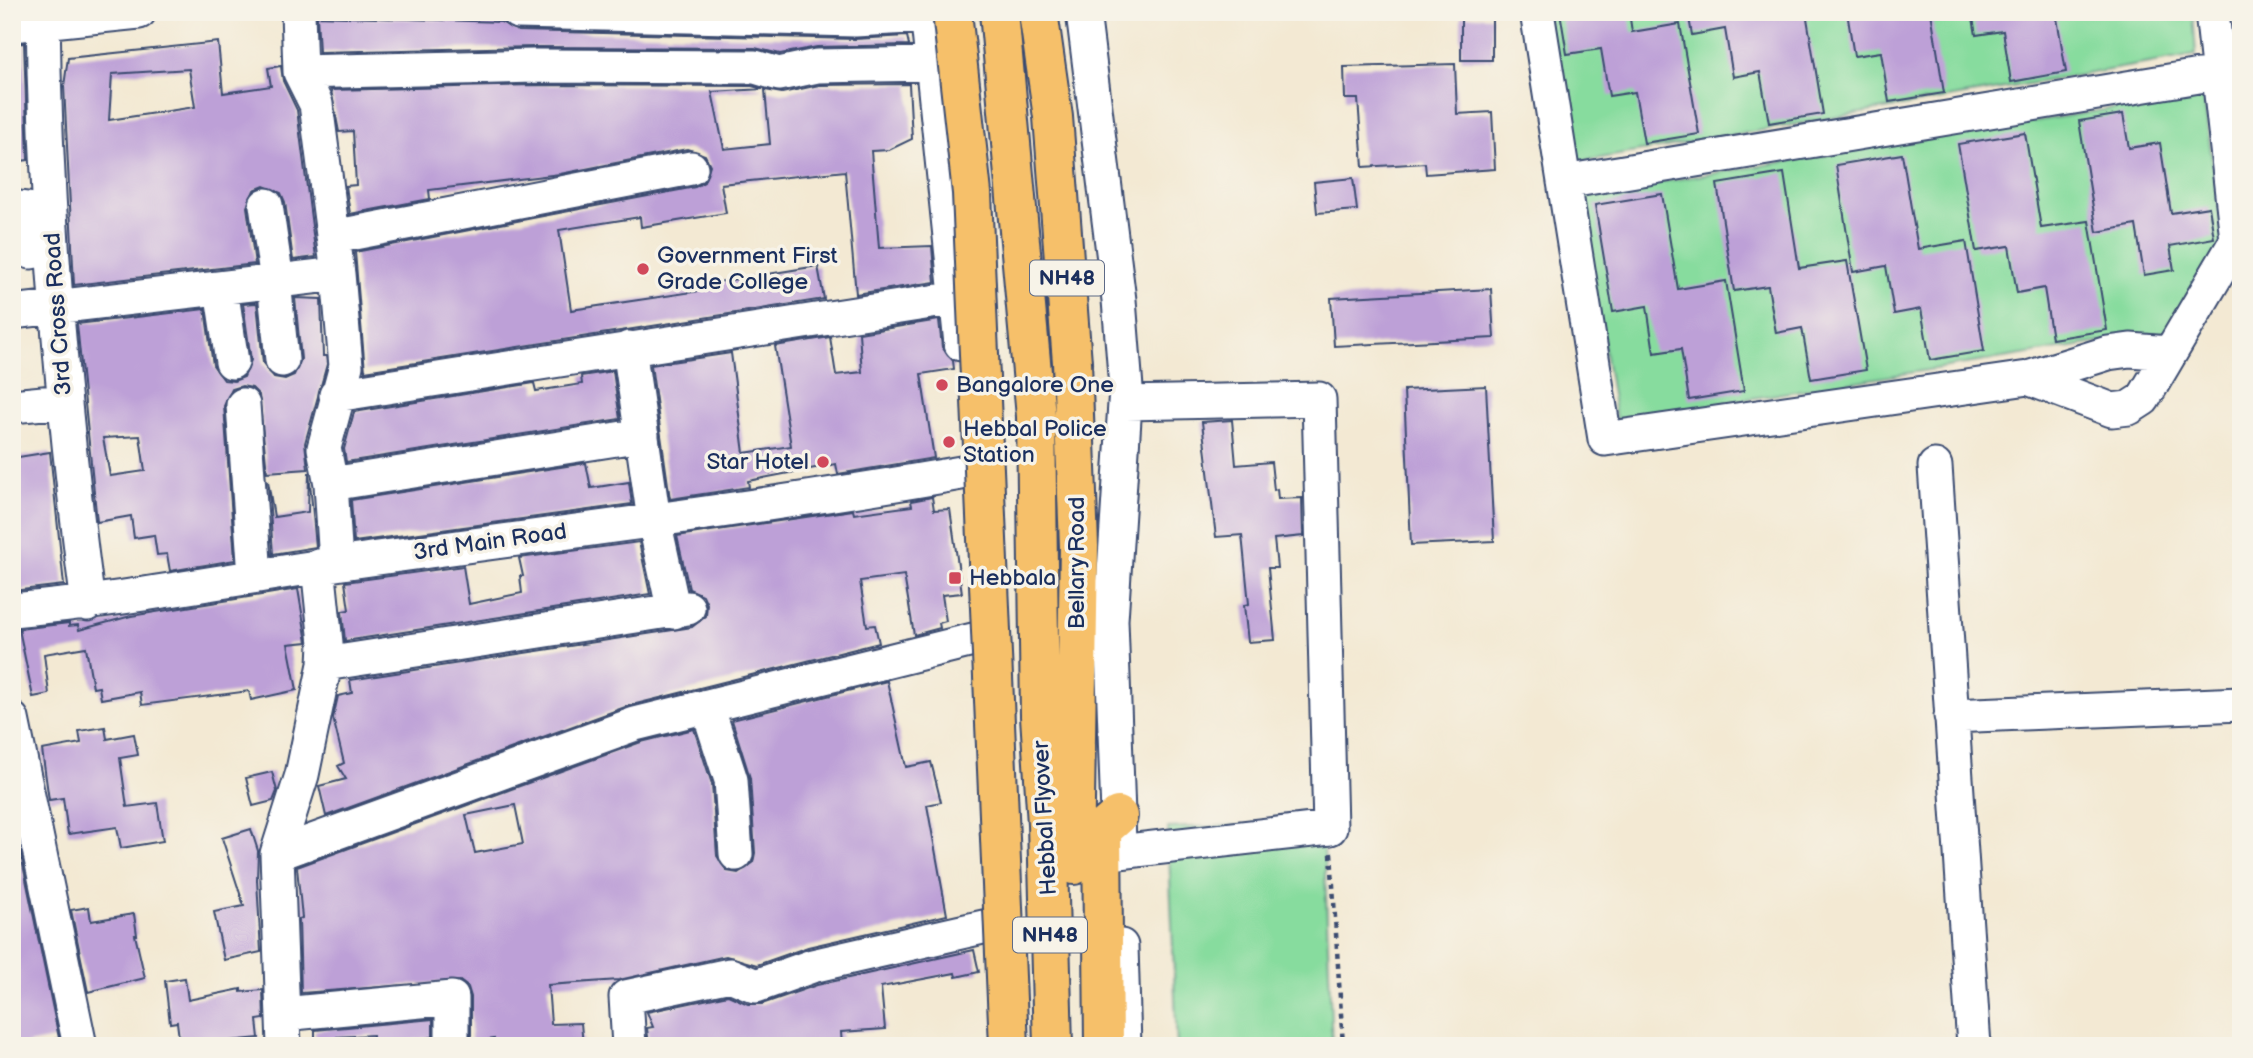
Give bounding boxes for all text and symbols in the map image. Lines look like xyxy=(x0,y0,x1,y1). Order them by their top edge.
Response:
street label: 3rd Cross Road xyxy=(38,232,78,396)
place label: Government First Grade College xyxy=(657,242,838,296)
road number: NH48 xyxy=(1030,260,1104,296)
marker: Government First Grade College xyxy=(635,261,651,277)
place label: Bangalore One xyxy=(956,371,1114,399)
marker: Bangalore One xyxy=(934,377,950,393)
place label: Hebbal Police Station xyxy=(963,415,1107,469)
marker: Hebbal Police Station xyxy=(941,434,957,450)
place label: Star Hotel xyxy=(706,448,809,476)
marker: Star Hotel xyxy=(815,454,831,470)
street label: Bellary Road xyxy=(1063,497,1091,629)
street label: 3rd Main Road xyxy=(412,517,568,567)
place label: Hebbala xyxy=(969,564,1056,592)
marker: Hebbala xyxy=(947,570,963,586)
street label: Hebbal Flyover xyxy=(1027,739,1063,896)
road number: NH48 xyxy=(1013,918,1087,953)

